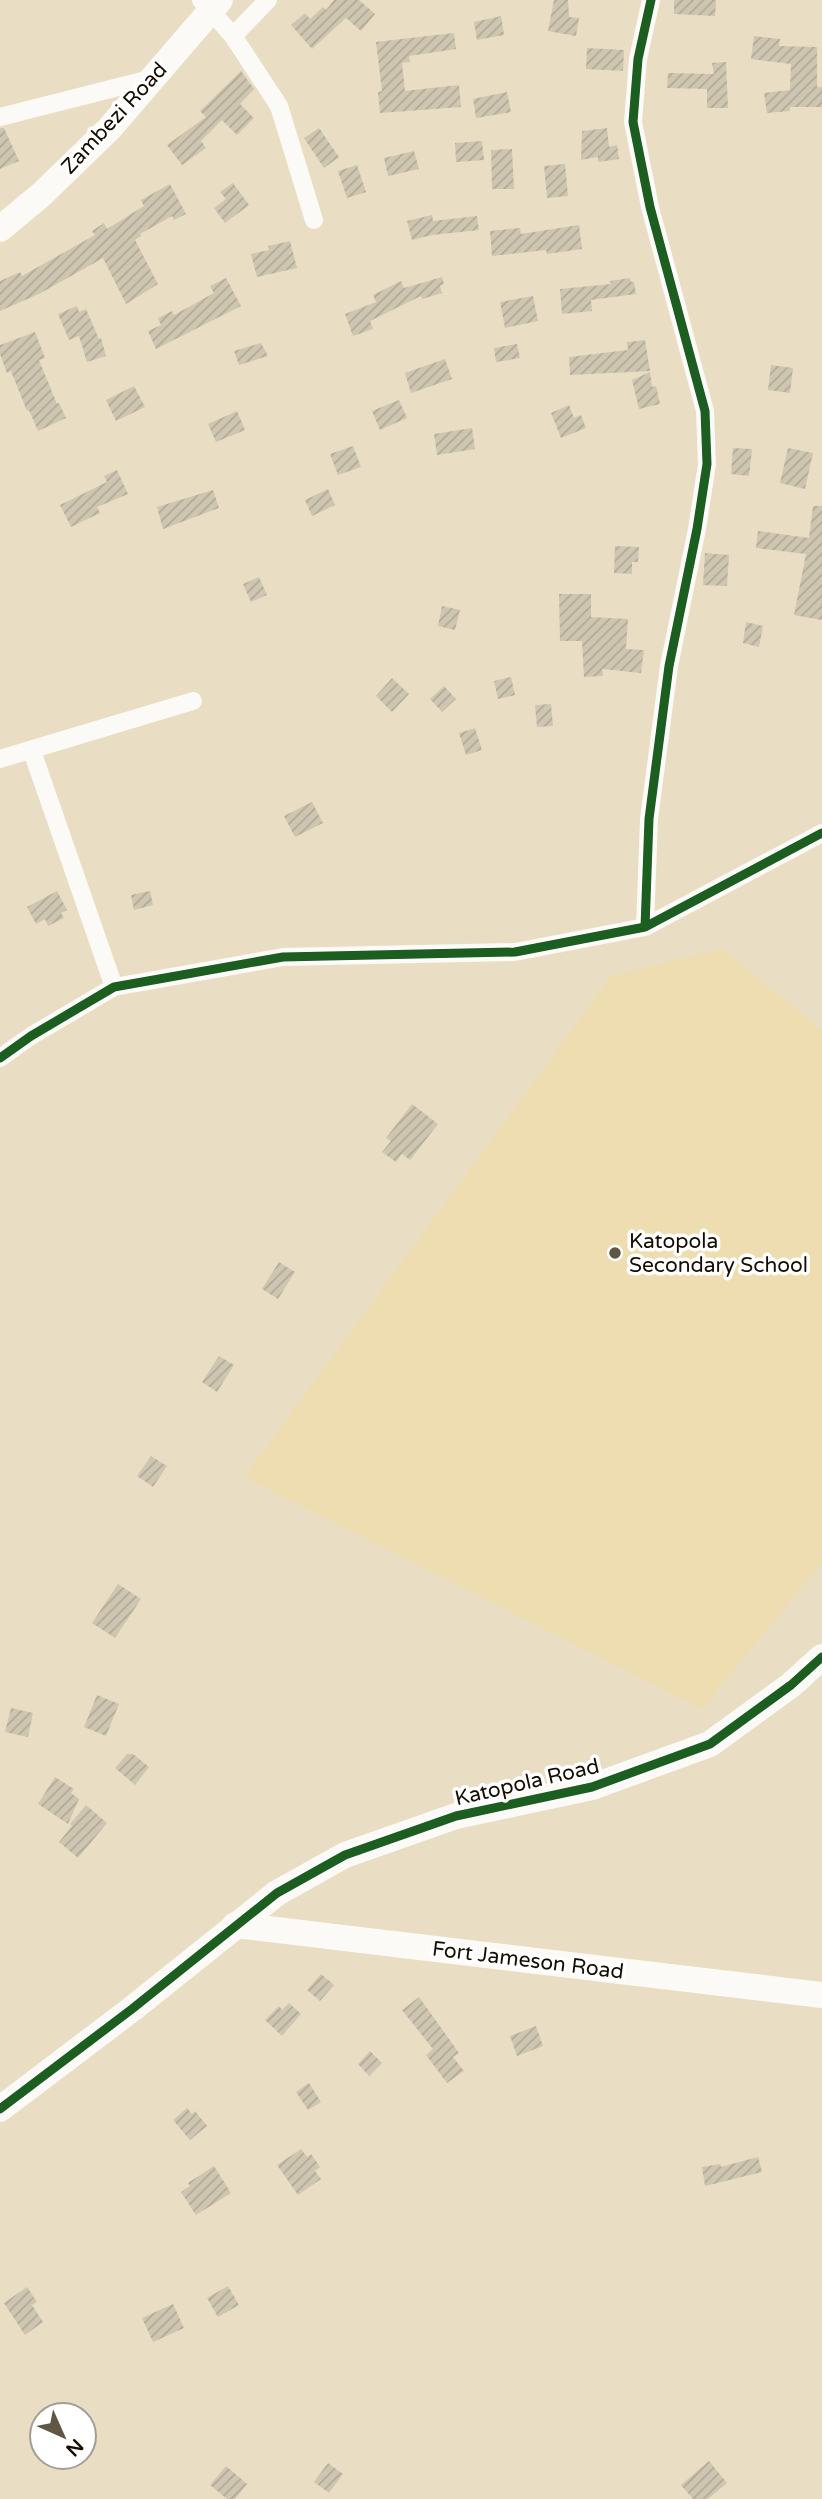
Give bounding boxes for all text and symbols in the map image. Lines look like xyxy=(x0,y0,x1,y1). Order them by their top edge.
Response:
street label: Zambezi Road xyxy=(56,57,172,179)
place label: Katopola Secondary School xyxy=(629,1229,808,1278)
marker: Katopola Secondary School xyxy=(607,1245,623,1261)
street label: Katopola Road xyxy=(452,1754,602,1811)
street label: Fort Jameson Road xyxy=(431,1936,625,1985)
north arrow xyxy=(28,2401,98,2471)
text: N xyxy=(61,2434,87,2460)

